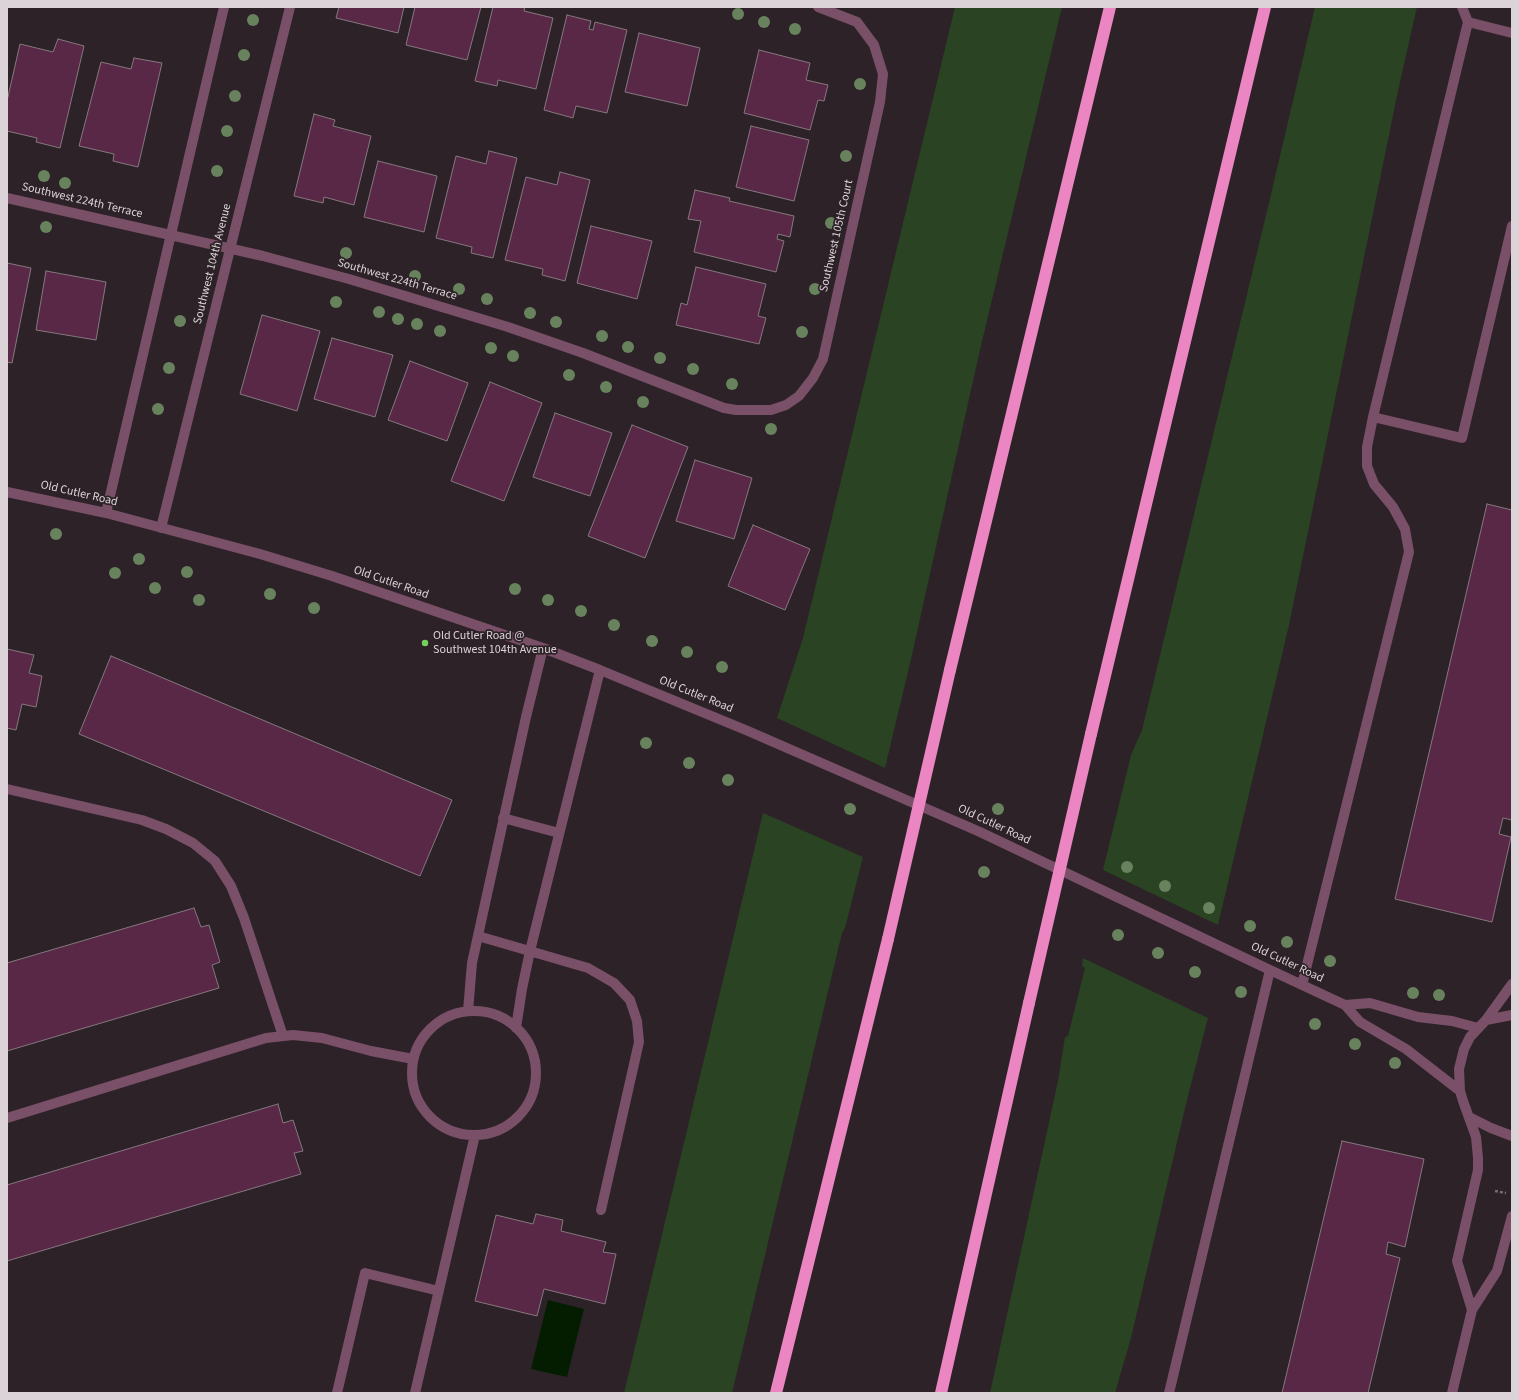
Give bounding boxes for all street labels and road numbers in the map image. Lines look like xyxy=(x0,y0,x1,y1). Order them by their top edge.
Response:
street label: Southwest 105th Court xyxy=(817,178,857,294)
street label: Southwest 224th Terrace xyxy=(20,180,144,222)
street label: Southwest 104th Avenue xyxy=(191,202,235,326)
street label: Southwest 224th Terrace xyxy=(336,256,458,304)
street label: Old Cutler Road xyxy=(39,478,119,510)
street label: Old Cutler Road xyxy=(351,563,431,603)
street label: Old Cutler Road xyxy=(657,674,735,716)
street label: Old Cutler Road xyxy=(955,802,1033,848)
street label: Old Cutler Road xyxy=(1248,940,1326,986)

